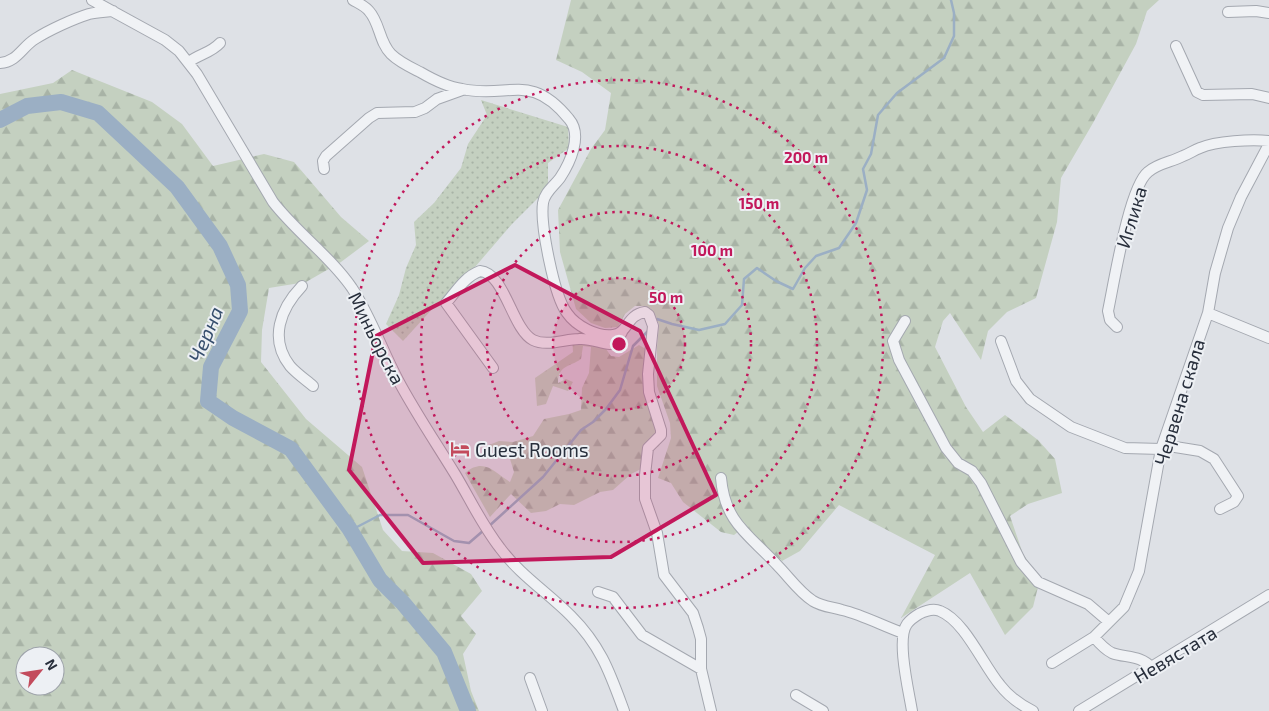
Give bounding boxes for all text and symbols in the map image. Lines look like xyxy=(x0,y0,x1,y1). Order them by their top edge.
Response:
text: 200 m xyxy=(784,148,828,166)
street label: Иглика xyxy=(1111,183,1151,251)
text: 150 m xyxy=(739,194,779,212)
text: 100 m xyxy=(691,241,733,259)
street label: Миньорска xyxy=(344,288,410,388)
text: 50 m xyxy=(649,288,683,306)
water label: Черна xyxy=(183,303,227,365)
centre of rings xyxy=(610,335,628,353)
street label: Червена скала xyxy=(1149,336,1209,468)
hotel icon: Guest Rooms xyxy=(449,438,471,460)
place label: Guest Rooms xyxy=(475,438,589,461)
street label: Невястата xyxy=(1129,620,1221,688)
north arrow xyxy=(15,646,65,696)
text: N xyxy=(42,656,62,673)

